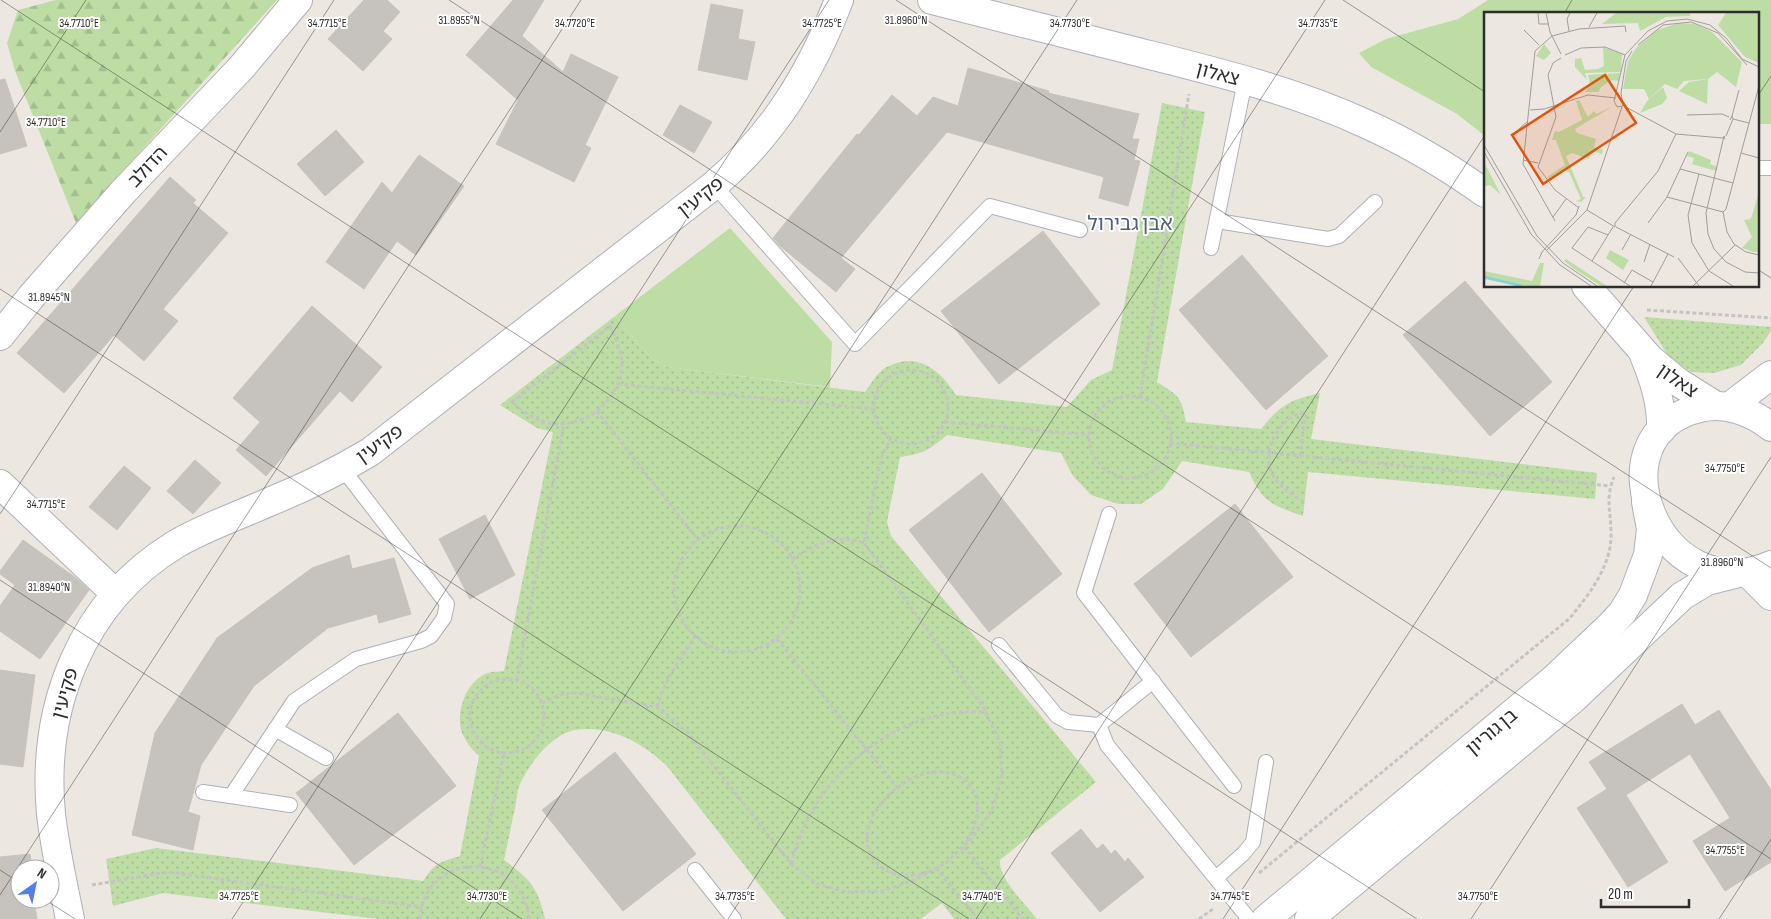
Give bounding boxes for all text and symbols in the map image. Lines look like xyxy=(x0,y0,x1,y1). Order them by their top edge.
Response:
inset map xyxy=(1484,12,1758,288)
text: 31.8955°N xyxy=(438,13,480,28)
text: 31.8960°N xyxy=(885,13,927,28)
text: 34.7710°E xyxy=(59,16,99,31)
text: 34.7715°E xyxy=(307,16,347,31)
text: 34.7720°E xyxy=(555,16,595,31)
text: 34.7725°E xyxy=(802,16,842,31)
text: 34.7730°E xyxy=(1050,16,1090,31)
text: 34.7735°E xyxy=(1298,16,1338,31)
street label: צאלון xyxy=(1193,58,1242,91)
text: 34.7710°E xyxy=(26,115,66,130)
street label: הדולב xyxy=(123,142,173,192)
street label: פקיעין xyxy=(673,172,729,222)
district label: אבן גבירול xyxy=(1087,212,1173,236)
text: 31.8945°N xyxy=(28,290,70,305)
street label: צאלון xyxy=(1652,359,1702,403)
street label: פקיעין xyxy=(352,420,408,469)
text: 34.7750°E xyxy=(1705,461,1745,476)
text: 34.7715°E xyxy=(26,497,66,512)
text: 31.8960°N xyxy=(1701,555,1743,570)
text: 31.8940°N xyxy=(28,580,70,595)
street label: פקיעין xyxy=(47,665,84,722)
street label: בן גוריון xyxy=(1461,704,1523,760)
text: 34.7755°E xyxy=(1705,843,1745,858)
north arrow xyxy=(10,859,60,909)
text: N xyxy=(34,864,50,883)
scale bar xyxy=(1601,876,1688,908)
text: 20 m xyxy=(1608,885,1633,904)
text: 34.7725°E xyxy=(219,889,259,904)
text: 34.7730°E xyxy=(467,889,507,904)
text: 34.7735°E xyxy=(715,889,755,904)
text: 34.7740°E xyxy=(962,889,1002,904)
text: 34.7745°E xyxy=(1210,889,1250,904)
text: 34.7750°E xyxy=(1458,889,1498,904)

